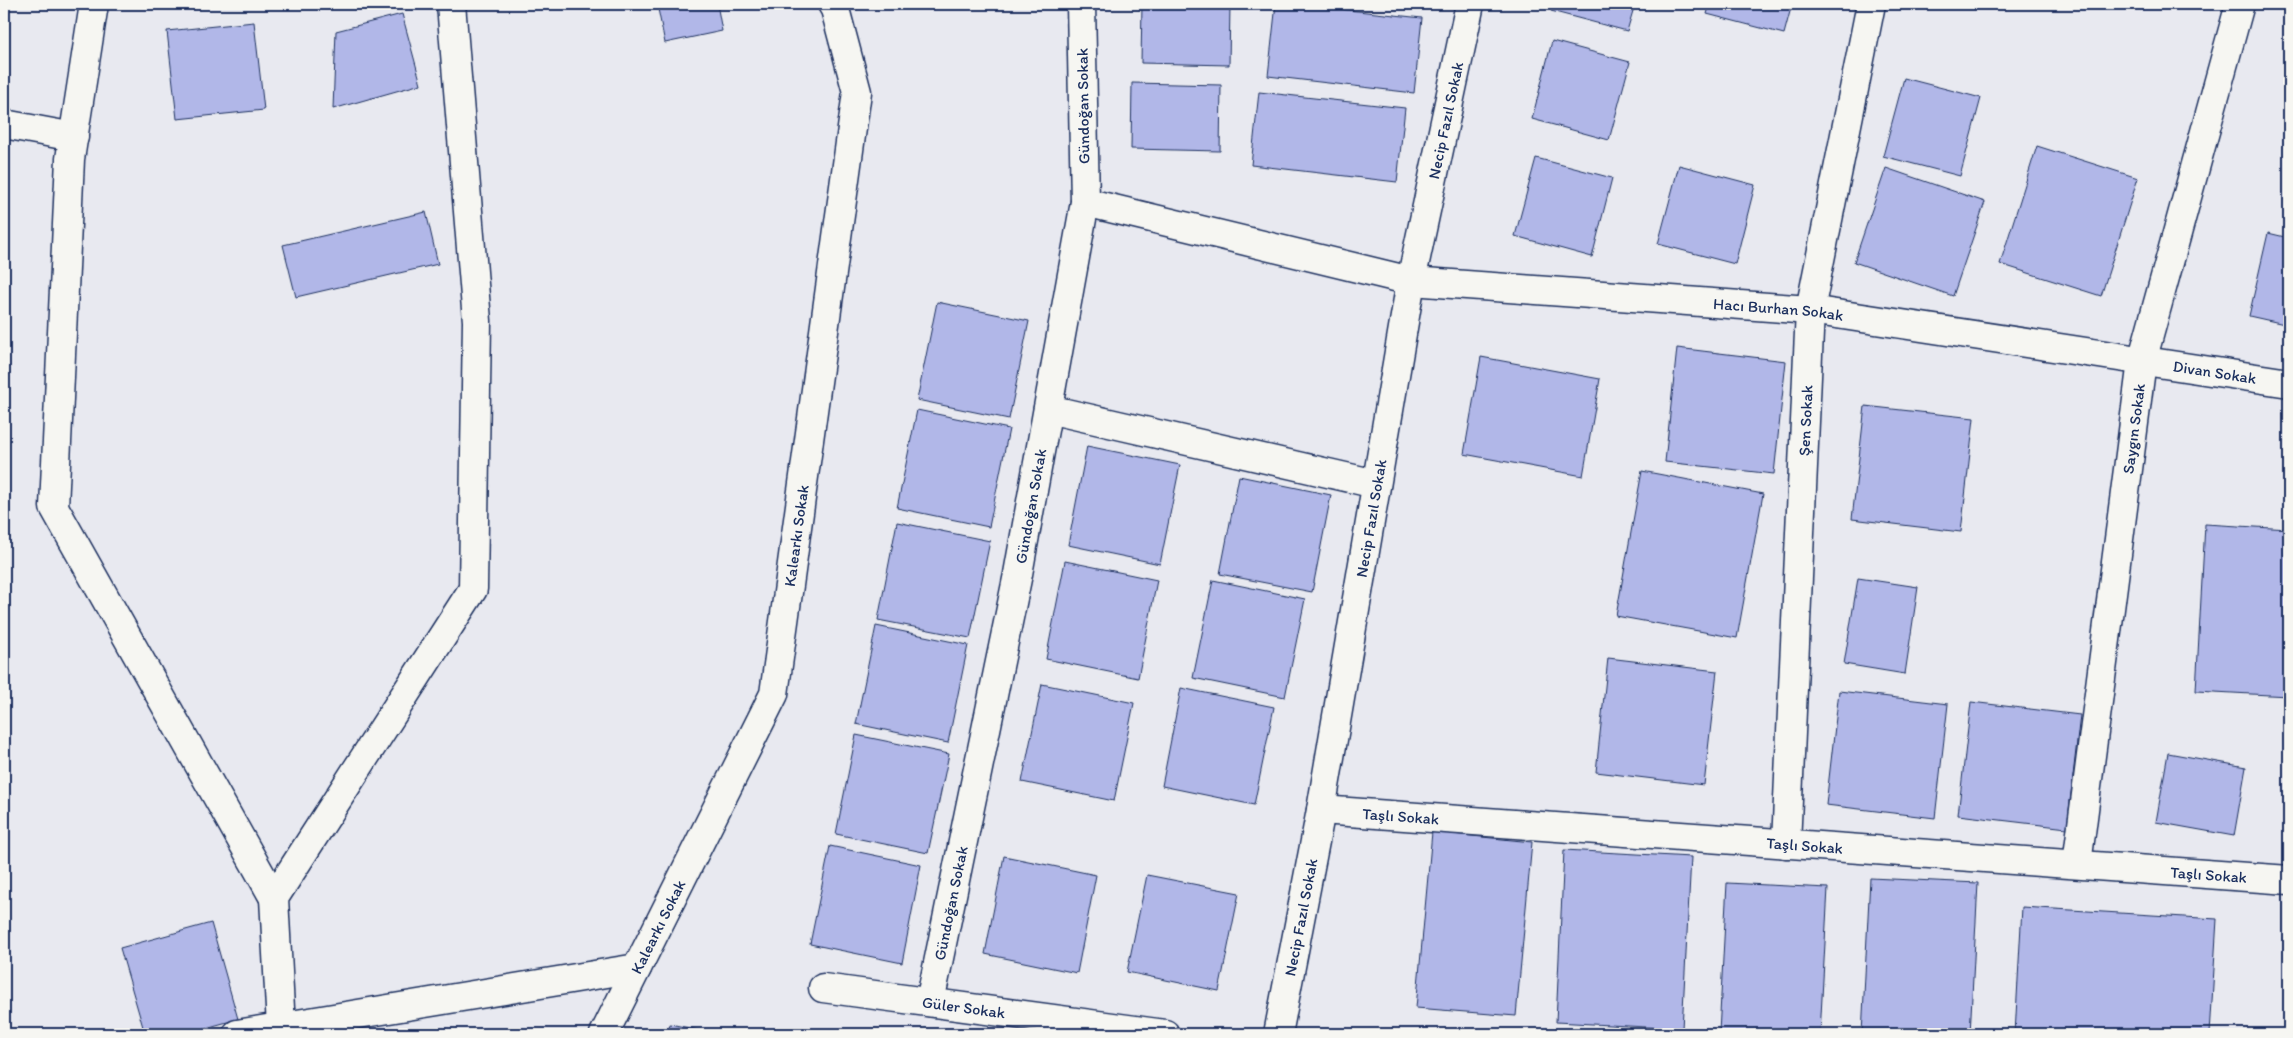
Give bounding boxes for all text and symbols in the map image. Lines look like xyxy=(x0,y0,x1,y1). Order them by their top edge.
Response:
street label: Gündoğan Sokak xyxy=(1072,48,1094,164)
street label: Necip Fazıl Sokak xyxy=(1424,59,1467,181)
street label: Hacı Burhan Sokak xyxy=(1713,293,1845,325)
street label: Divan Sokak xyxy=(2172,356,2259,388)
street label: Saygın Sokak xyxy=(2118,381,2149,475)
street label: Şen Sokak xyxy=(1794,384,1816,456)
street label: Gündoğan Sokak xyxy=(1011,447,1050,565)
street label: Necip Fazıl Sokak xyxy=(1351,457,1390,579)
street label: Kalearkı Sokak xyxy=(779,484,812,588)
street label: Taşlı Sokak xyxy=(1362,804,1440,828)
street label: Taşlı Sokak xyxy=(1766,833,1844,857)
street label: Gündoğan Sokak xyxy=(929,844,971,962)
street label: Necip Fazıl Sokak xyxy=(1280,856,1321,978)
street label: Taşlı Sokak xyxy=(2170,862,2248,886)
street label: Kalearkı Sokak xyxy=(626,877,689,977)
street label: Güler Sokak xyxy=(921,992,1007,1022)

